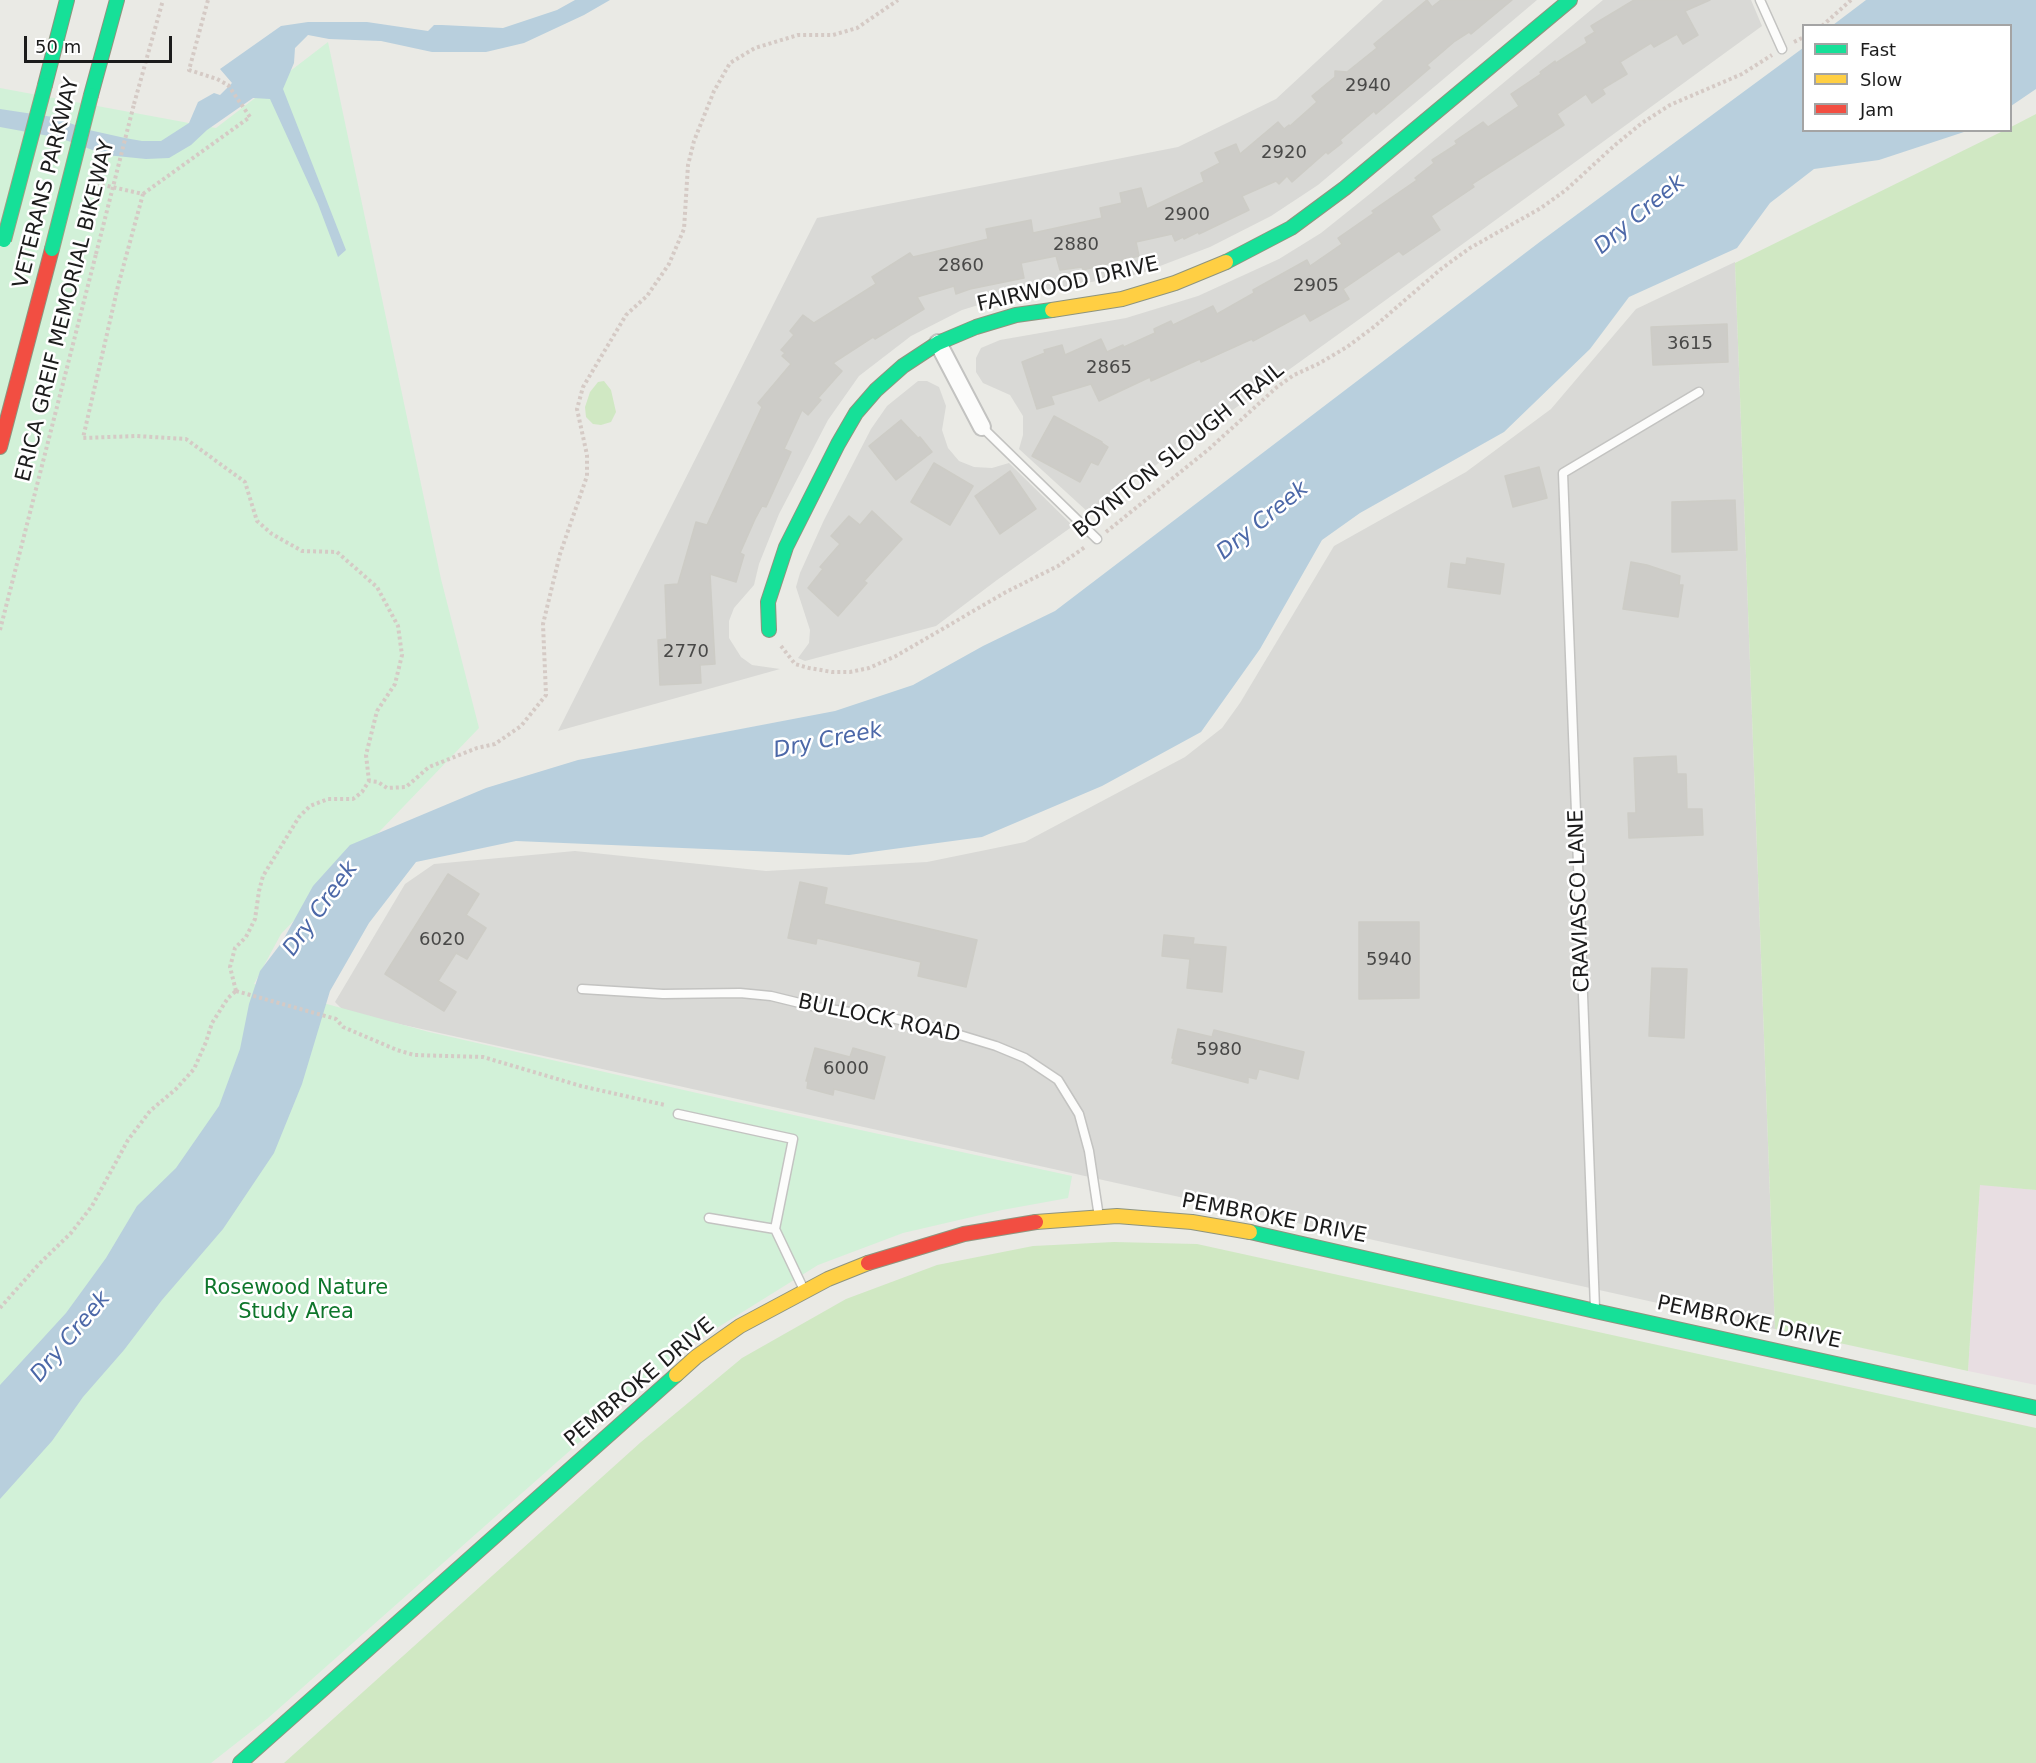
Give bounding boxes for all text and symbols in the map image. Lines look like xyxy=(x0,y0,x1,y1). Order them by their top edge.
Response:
scale bar xyxy=(27,24,176,62)
legend xyxy=(1802,24,2012,132)
text: 50 m xyxy=(35,36,81,57)
text: Fast xyxy=(1860,39,1896,60)
text: Slow xyxy=(1860,69,1902,90)
street label: VETERANS PARKWAY xyxy=(9,75,85,291)
house number: 2940 xyxy=(1345,75,1391,97)
text: Jam xyxy=(1860,99,1894,120)
street label: ERICA GREIF MEMORIAL BIKEWAY xyxy=(11,138,121,484)
house number: 2920 xyxy=(1261,142,1307,164)
water label: Dry Creek xyxy=(1589,169,1691,261)
house number: 2900 xyxy=(1164,204,1210,226)
house number: 2880 xyxy=(1053,234,1099,256)
street label: FAIRWOOD DRIVE xyxy=(975,252,1161,318)
house number: 2860 xyxy=(938,255,984,277)
house number: 2905 xyxy=(1293,275,1339,297)
house number: 3615 xyxy=(1667,333,1713,355)
house number: 2865 xyxy=(1086,357,1132,379)
street label: BOYNTON SLOUGH TRAIL xyxy=(1069,358,1289,544)
water label: Dry Creek xyxy=(1212,476,1314,566)
house number: 2770 xyxy=(663,641,709,663)
water label: Dry Creek xyxy=(771,718,885,764)
street label: CRAVIASCO LANE xyxy=(1564,809,1596,993)
water label: Dry Creek xyxy=(278,857,364,961)
house number: 6020 xyxy=(419,929,465,951)
house number: 5940 xyxy=(1366,949,1412,971)
street label: BULLOCK ROAD xyxy=(796,989,962,1049)
house number: 5980 xyxy=(1196,1039,1242,1061)
house number: 6000 xyxy=(823,1058,869,1080)
street label: PEMBROKE DRIVE xyxy=(1179,1189,1369,1249)
park label: Rosewood Nature Study Area xyxy=(204,1276,388,1326)
water label: Dry Creek xyxy=(25,1286,117,1388)
street label: PEMBROKE DRIVE xyxy=(1654,1291,1844,1355)
street label: PEMBROKE DRIVE xyxy=(560,1313,720,1453)

